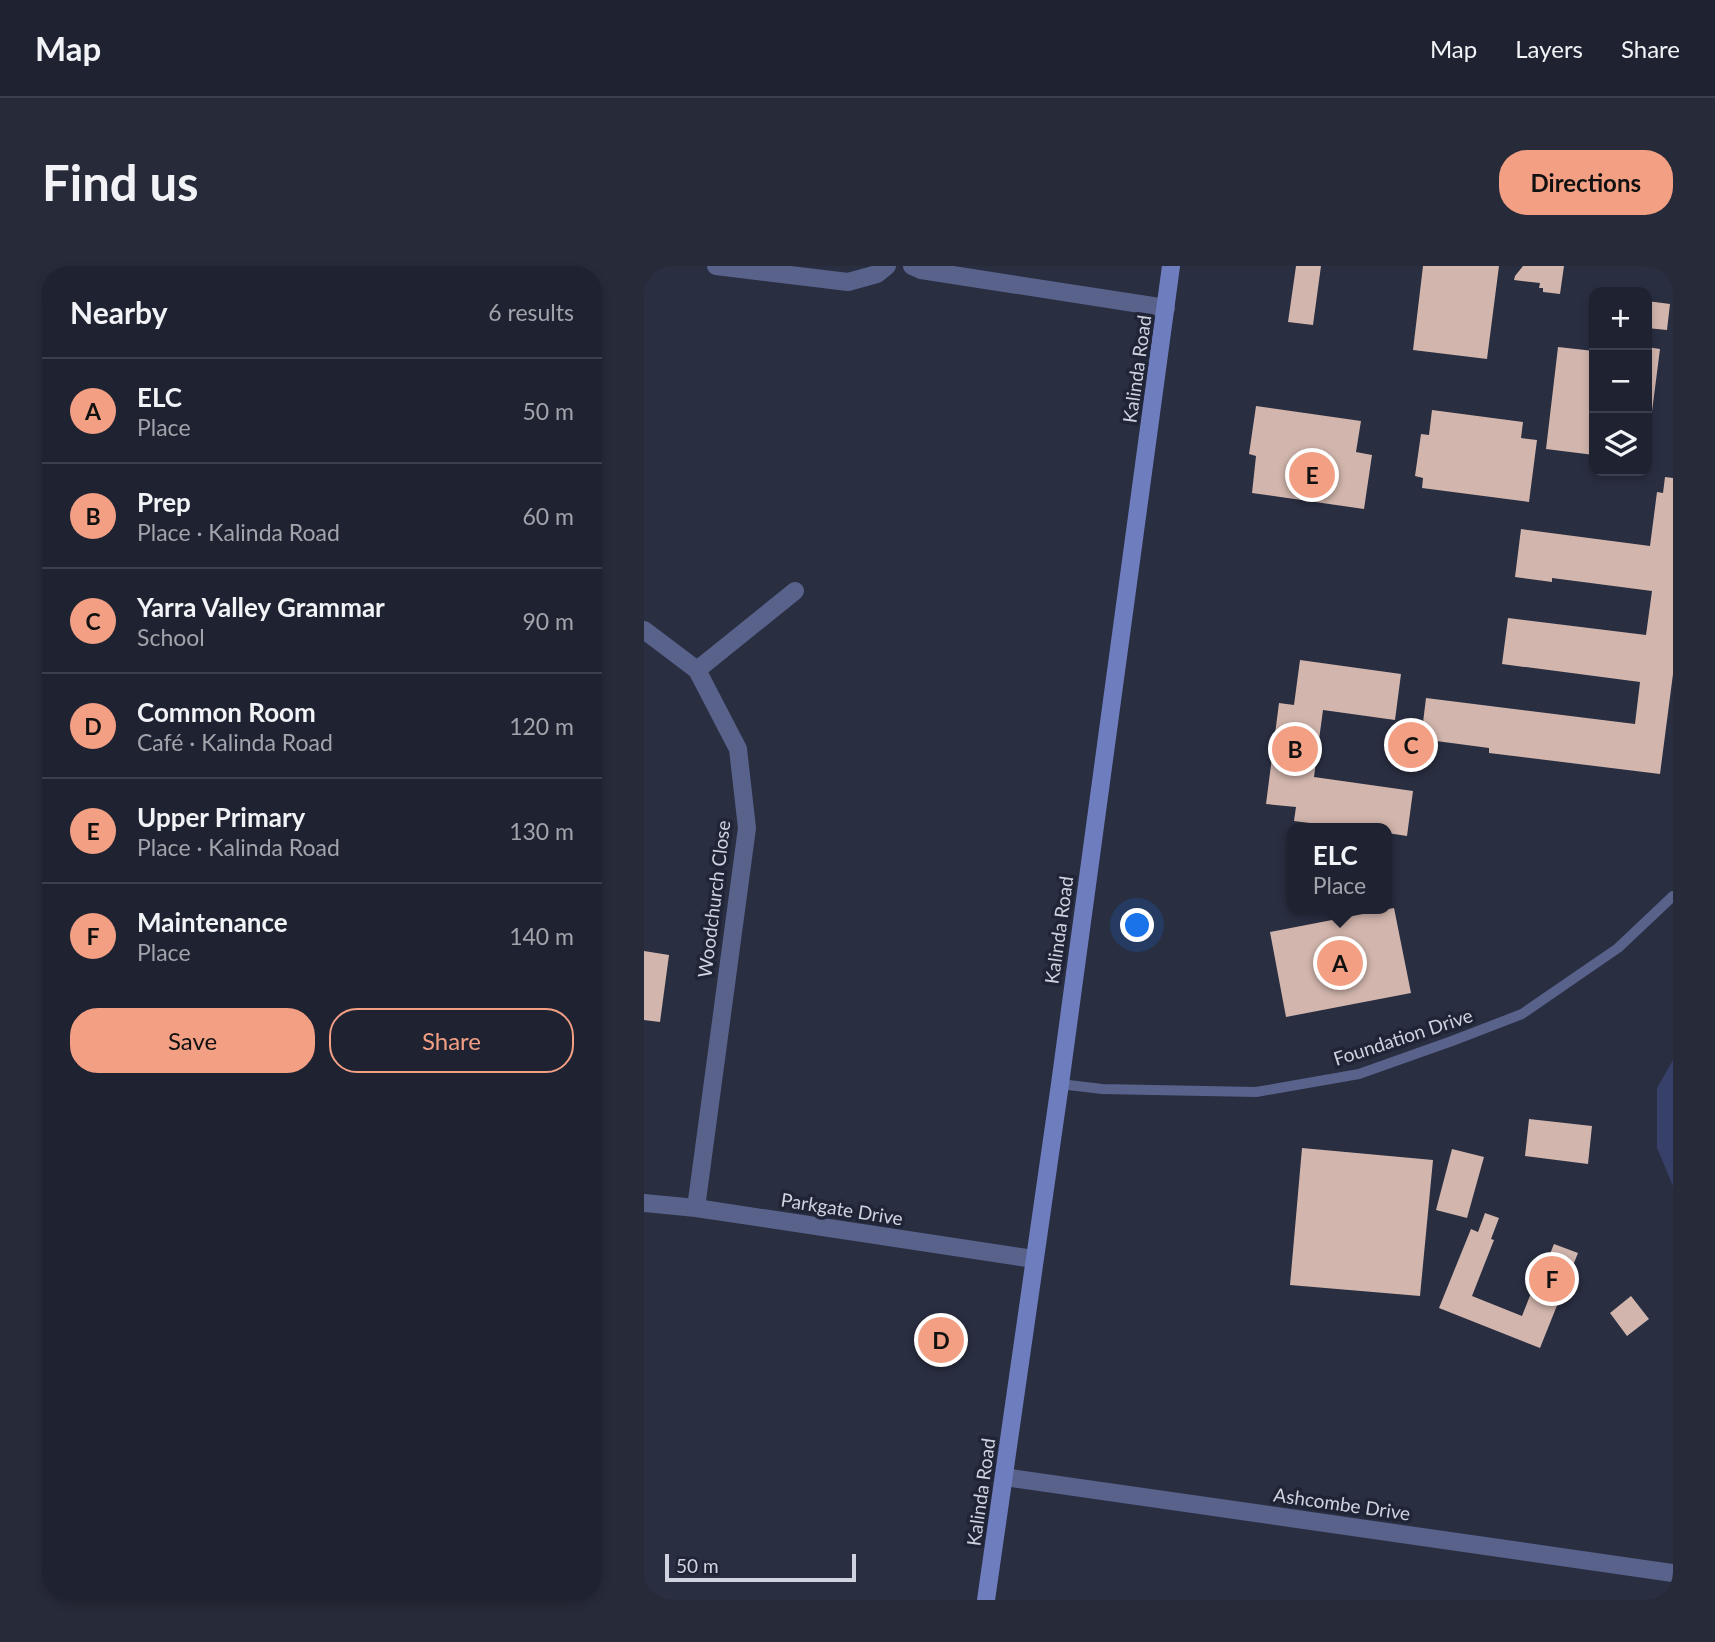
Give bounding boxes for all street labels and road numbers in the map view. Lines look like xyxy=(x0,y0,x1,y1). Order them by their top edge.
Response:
street label: Kalinda Road xyxy=(1118,313,1155,424)
street label: Woodchurch Close xyxy=(692,819,735,979)
street label: Kalinda Road xyxy=(1040,874,1077,985)
street label: Foundation Drive xyxy=(1330,1003,1475,1070)
street label: Parkgate Drive xyxy=(779,1188,905,1230)
street label: Kalinda Road xyxy=(962,1436,999,1547)
street label: Ashcombe Drive xyxy=(1272,1483,1412,1524)

